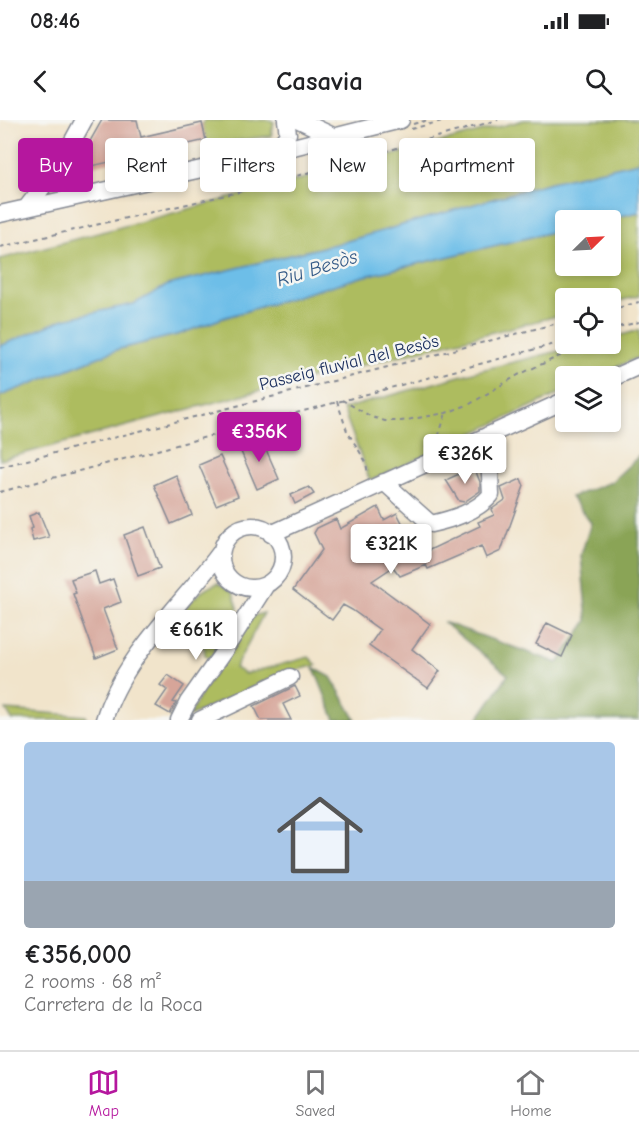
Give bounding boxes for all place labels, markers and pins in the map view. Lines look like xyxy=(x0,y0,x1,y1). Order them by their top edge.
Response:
pin: €356K xyxy=(217,412,301,463)
pin: €326K xyxy=(423,434,507,485)
pin: €321K xyxy=(349,524,433,575)
pin: €661K xyxy=(154,610,238,661)

